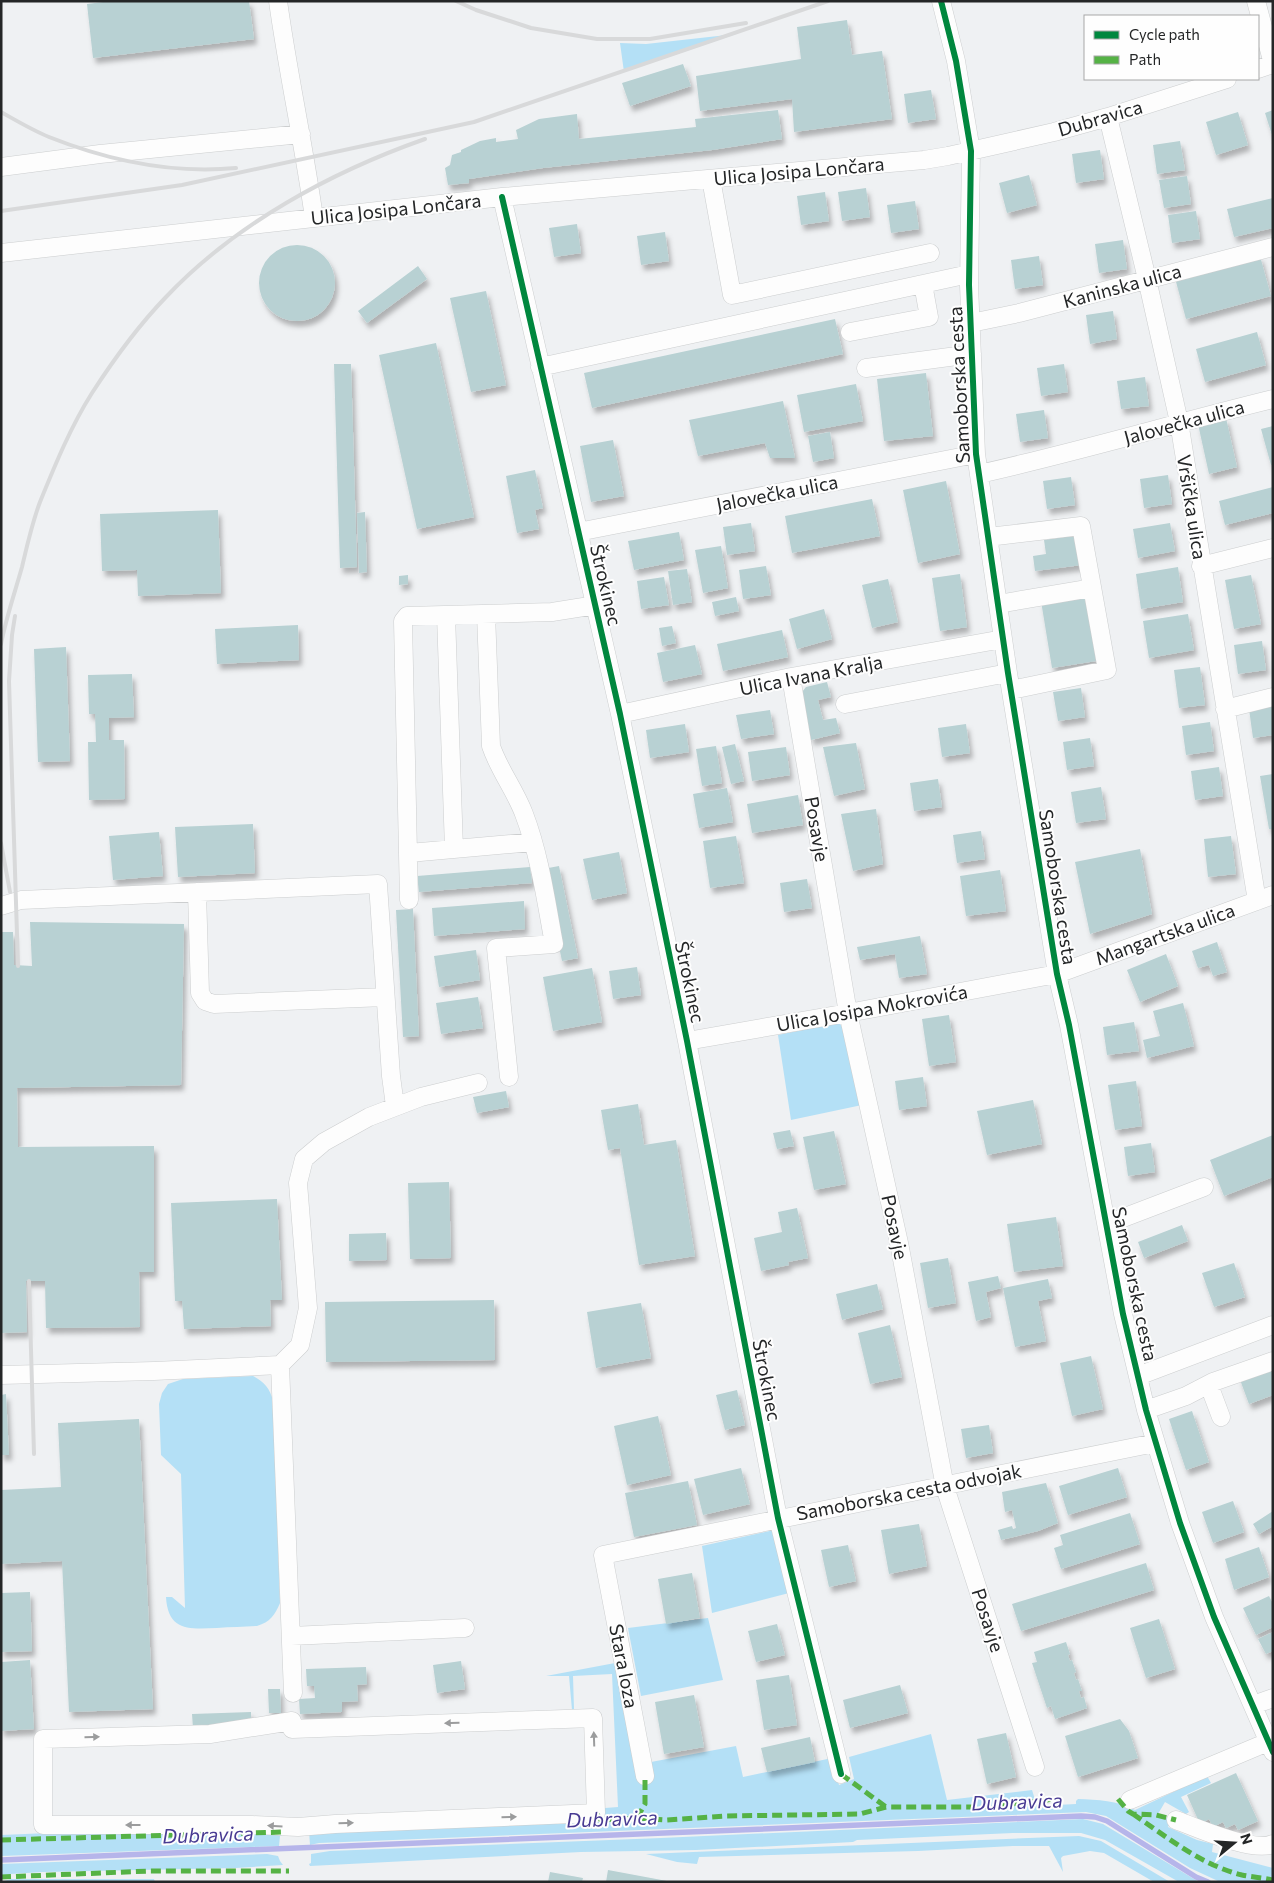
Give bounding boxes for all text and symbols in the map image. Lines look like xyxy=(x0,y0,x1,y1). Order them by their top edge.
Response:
legend xyxy=(1084,15,1259,80)
text: Cycle path xyxy=(1129,25,1200,43)
text: Path xyxy=(1129,50,1161,68)
street label: Dubravica xyxy=(1055,94,1145,141)
street label: Ulica Josipa Lončara xyxy=(713,152,885,189)
street label: Ulica Josipa Lončara xyxy=(310,188,482,229)
street label: Kaninska ulica xyxy=(1060,259,1184,312)
street label: Samoborska cesta xyxy=(943,306,974,464)
street label: Jalovečka ulica xyxy=(1121,394,1247,449)
street label: Vršička ulica xyxy=(1173,453,1212,561)
street label: Jalovečka ulica xyxy=(714,469,840,516)
street label: Štrokinec xyxy=(586,542,628,628)
street label: Ulica Ivana Kralja xyxy=(737,649,885,700)
street label: Posavje xyxy=(800,795,835,863)
street label: Samoborska cesta xyxy=(1035,808,1082,966)
street label: Mangartska ulica xyxy=(1092,898,1238,969)
street label: Štrokinec xyxy=(671,939,711,1025)
street label: Ulica Josipa Mokrovića xyxy=(775,979,969,1036)
street label: Posavje xyxy=(877,1192,914,1261)
street label: Samoborska cesta xyxy=(1108,1205,1163,1363)
street label: Štrokinec xyxy=(748,1337,788,1423)
street label: Samoborska cesta odvojak xyxy=(794,1458,1023,1525)
street label: Posavje xyxy=(967,1585,1010,1655)
street label: Stara loza xyxy=(605,1622,644,1710)
one-way arrow xyxy=(443,1719,459,1727)
one-way arrow xyxy=(589,1730,597,1746)
one-way arrow xyxy=(84,1733,100,1741)
water label: Dubravica xyxy=(971,1787,1063,1815)
water label: Dubravica xyxy=(566,1804,658,1832)
one-way arrow xyxy=(501,1812,517,1820)
north arrow xyxy=(1209,1818,1259,1868)
one-way arrow xyxy=(339,1819,355,1827)
water label: Dubravica xyxy=(162,1820,254,1848)
one-way arrow xyxy=(125,1821,141,1829)
one-way arrow xyxy=(267,1822,283,1830)
text: N xyxy=(1237,1831,1257,1846)

